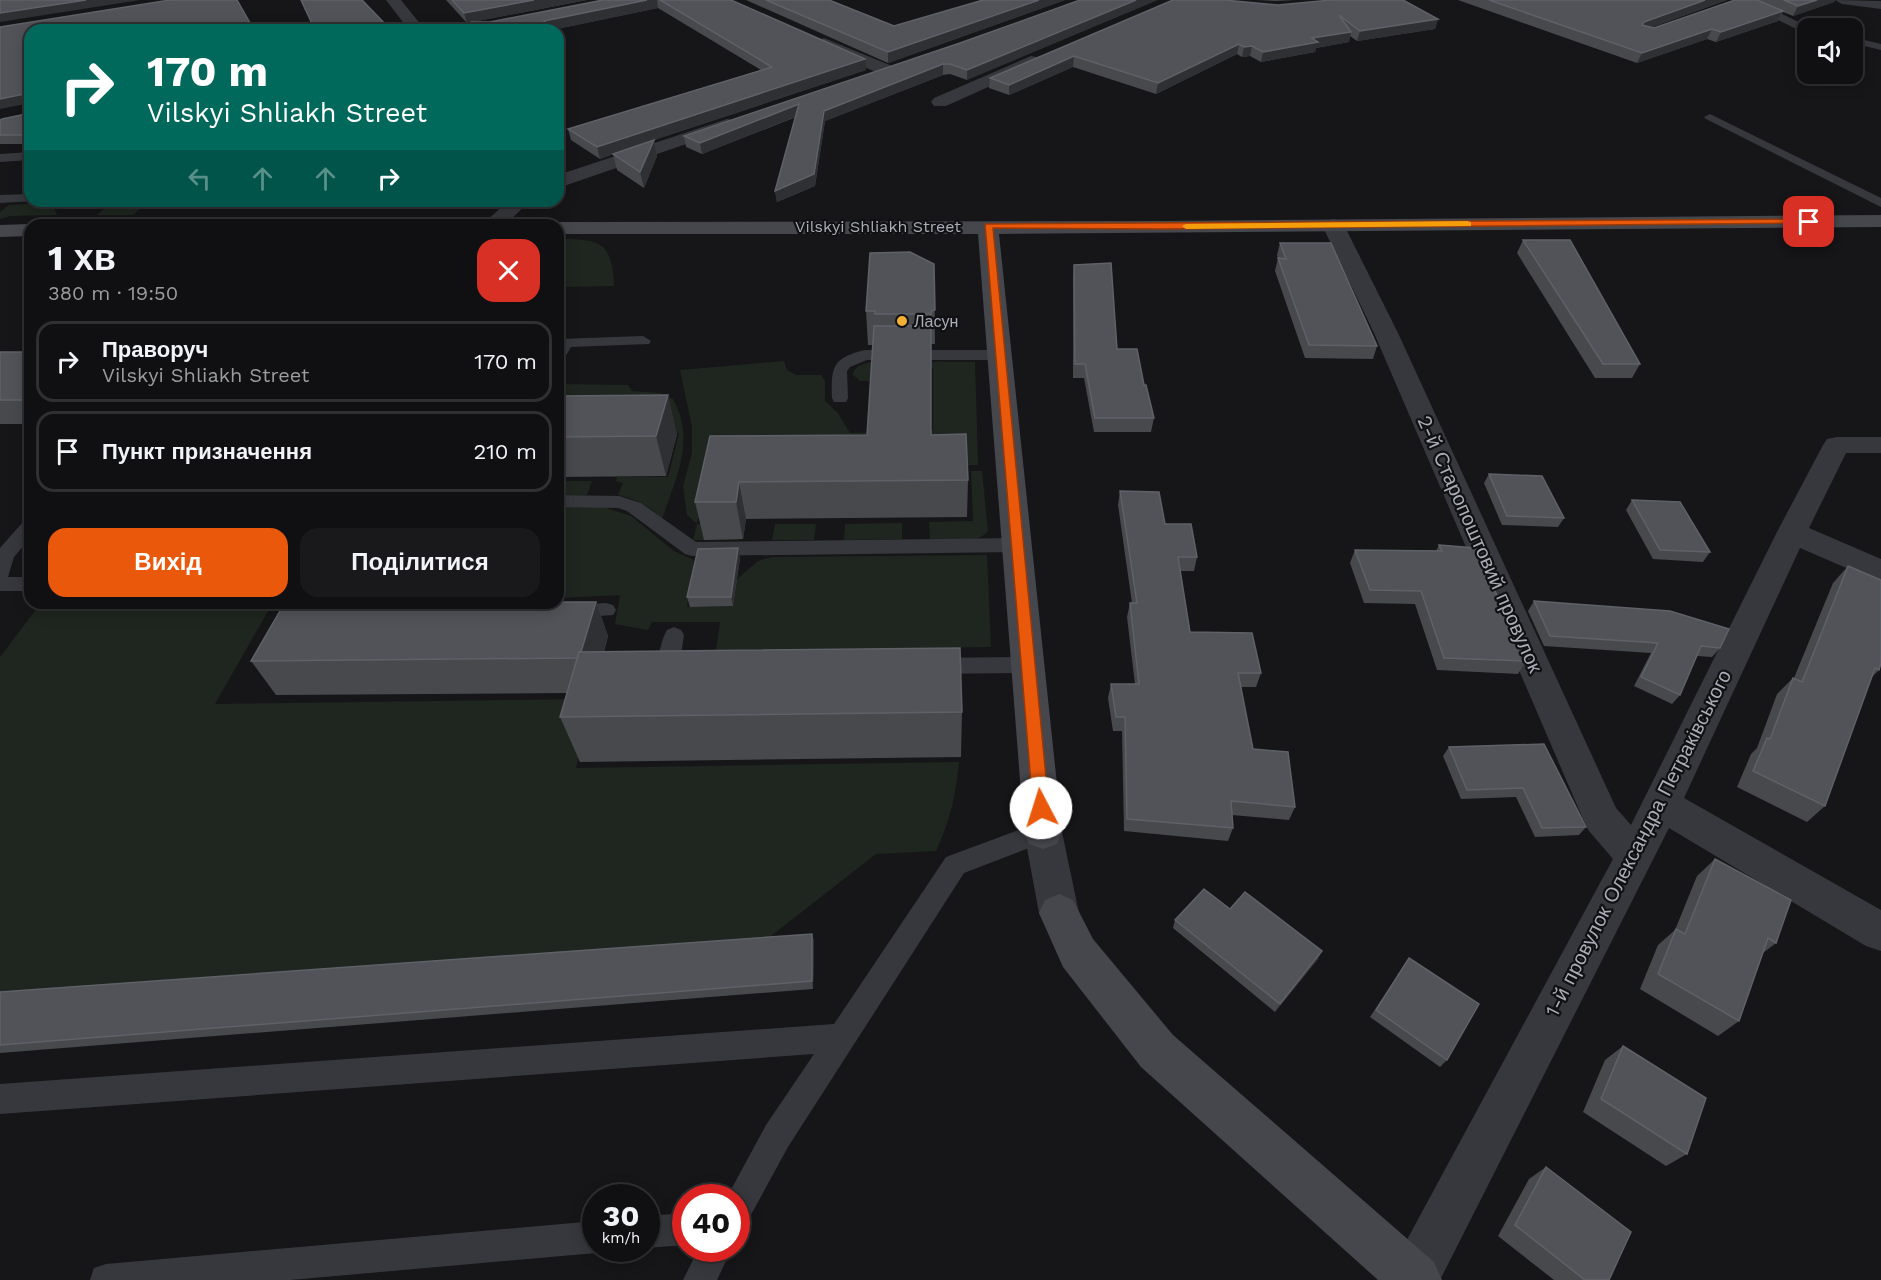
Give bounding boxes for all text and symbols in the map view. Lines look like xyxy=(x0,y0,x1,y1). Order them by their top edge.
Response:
map controls xyxy=(1797,18,1863,84)
button: sound xyxy=(1797,18,1863,84)
text: 170 m xyxy=(147,47,268,96)
icon: right xyxy=(48,48,126,126)
text: Vilskyi Shliakh Street xyxy=(147,97,427,129)
icon: left xyxy=(183,162,216,195)
icon: ahead xyxy=(246,162,279,195)
icon: ahead xyxy=(309,162,342,195)
icon: right xyxy=(372,162,405,195)
pin xyxy=(1783,196,1834,247)
icon: arrive xyxy=(1792,205,1825,238)
street label: Vilskyi Shliakh Street xyxy=(795,217,961,236)
text: 1 хв xyxy=(48,237,116,279)
button: close xyxy=(477,239,540,302)
text: 380 m · 19:50 xyxy=(48,281,178,305)
place label: Ласун xyxy=(914,312,958,331)
marker: Ласун xyxy=(895,314,909,328)
text: Праворуч xyxy=(102,337,208,362)
icon: right xyxy=(51,345,84,378)
text: 170 m xyxy=(474,349,537,374)
text: Vilskyi Shliakh Street xyxy=(102,363,309,387)
street label: 2-й Старопоштовий провулок xyxy=(1412,412,1548,676)
icon: arrive xyxy=(51,435,84,468)
text: Пункт призначення xyxy=(102,439,312,464)
text: 210 m xyxy=(473,439,537,464)
button: Вихід xyxy=(48,528,288,597)
button: Поділитися xyxy=(300,528,540,597)
street label: 1-й провулок Олександра Петраківського xyxy=(1540,666,1736,1020)
position arrow xyxy=(1009,776,1073,840)
speed limit sign: 40 xyxy=(672,1184,750,1262)
text: 30 xyxy=(602,1198,640,1233)
text: km/h xyxy=(602,1229,640,1247)

